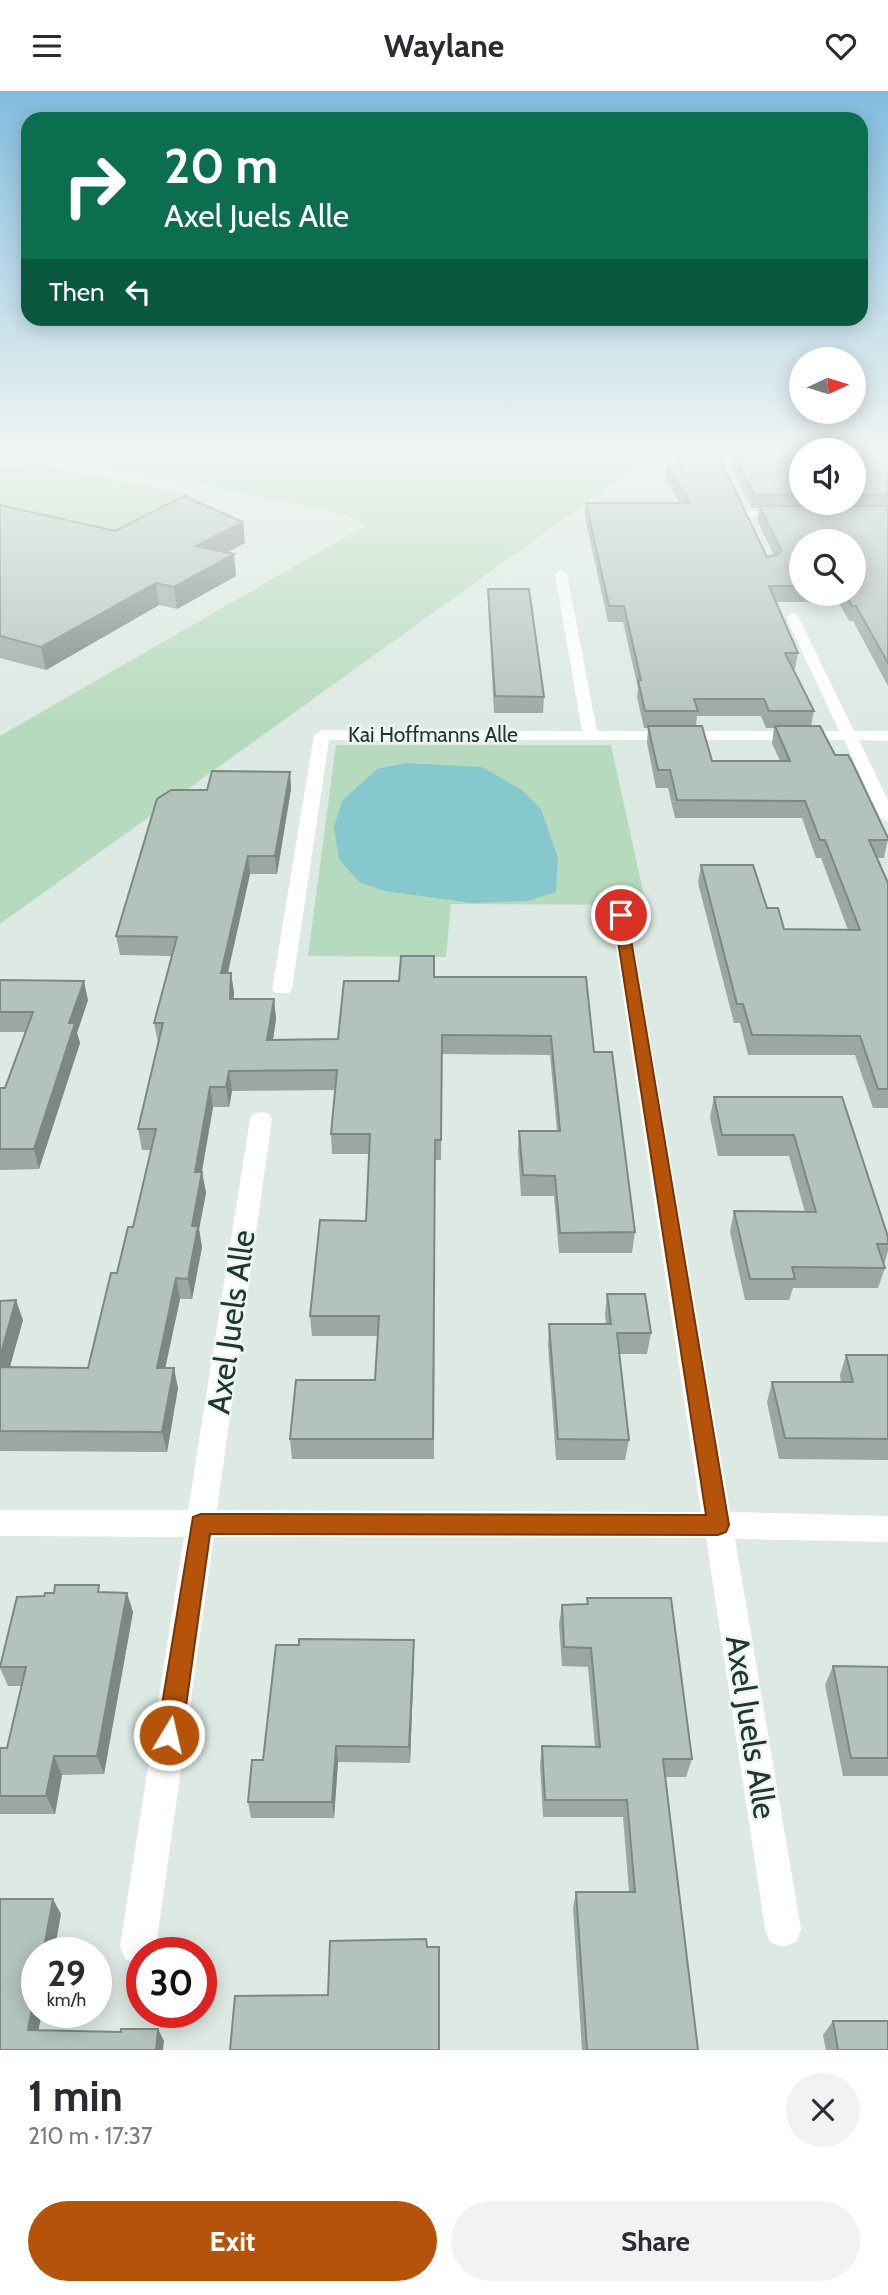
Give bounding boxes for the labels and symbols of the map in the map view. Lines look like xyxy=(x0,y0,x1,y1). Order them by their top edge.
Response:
north arrow xyxy=(789,347,866,423)
street label: Kai Hoffmanns Alle xyxy=(348,722,518,747)
pin xyxy=(591,885,651,945)
street label: Axel Juels Alle xyxy=(198,1228,263,1416)
street label: Axel Juels Alle xyxy=(718,1632,785,1821)
position arrow xyxy=(132,1698,206,1772)
speed limit sign: 30 xyxy=(126,1937,217,2028)

